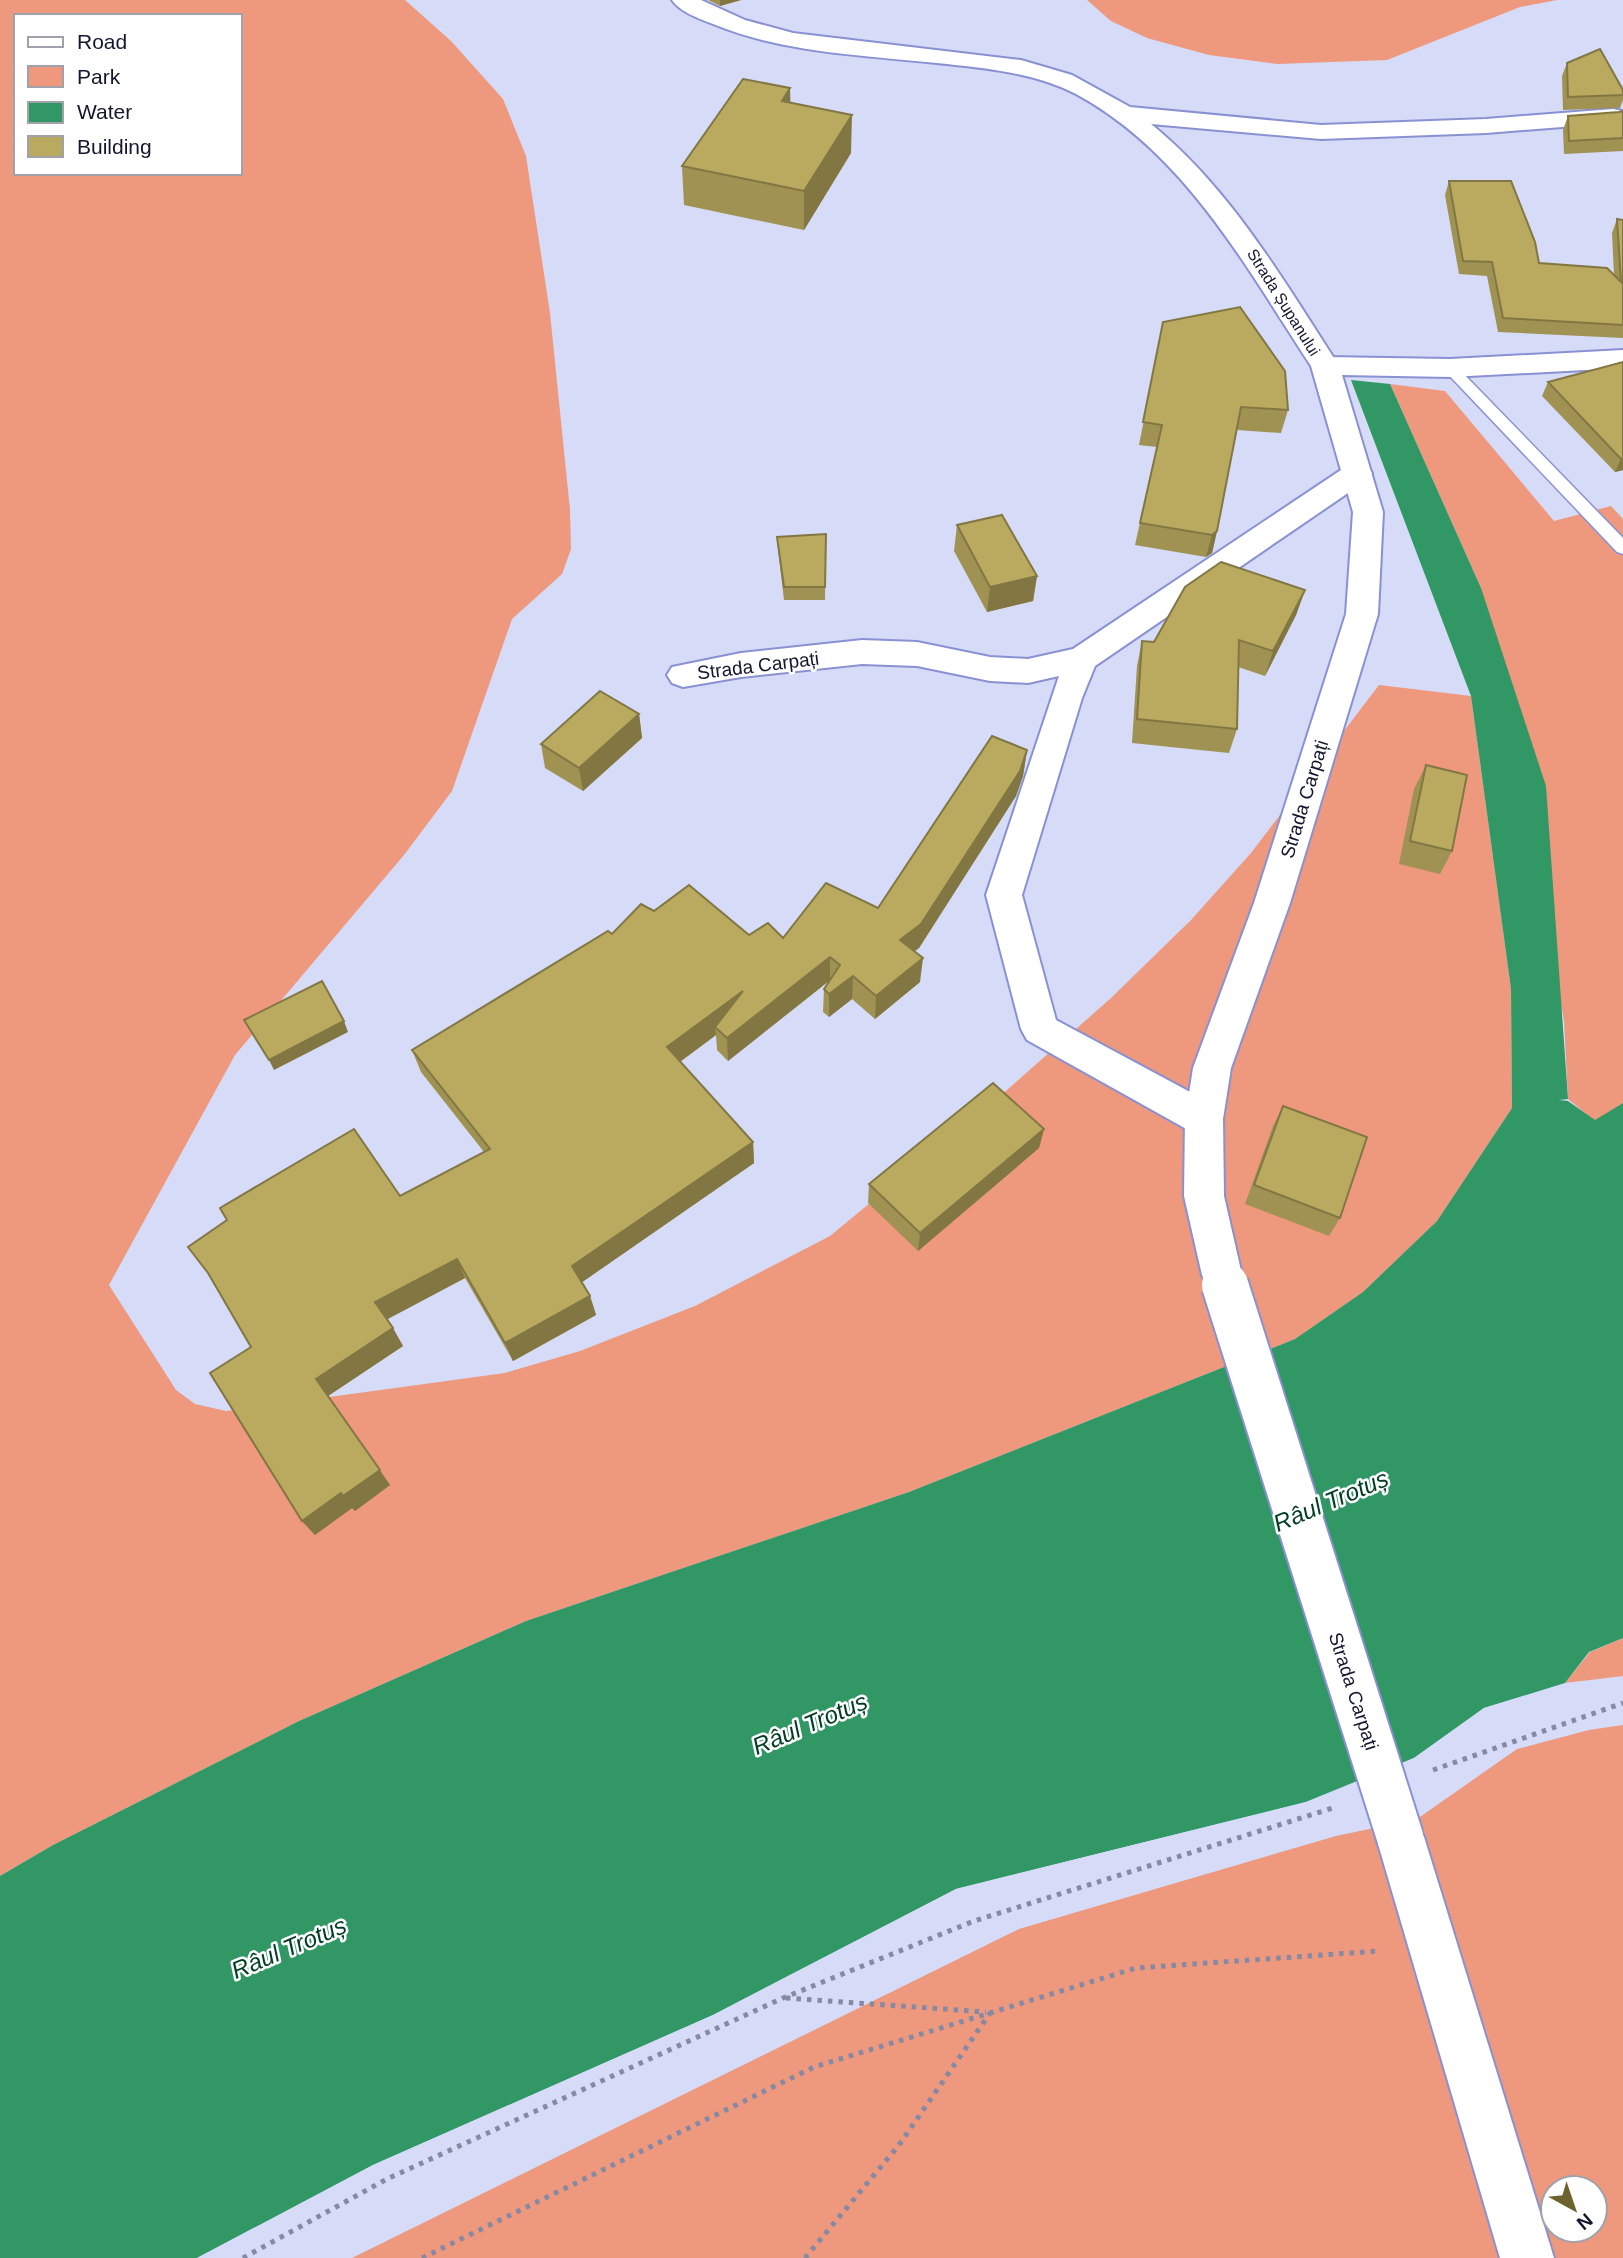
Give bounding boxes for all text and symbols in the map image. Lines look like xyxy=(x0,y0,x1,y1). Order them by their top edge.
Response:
legend xyxy=(14,14,242,175)
text: Road xyxy=(77,30,127,53)
text: Park xyxy=(77,65,121,88)
text: Water xyxy=(77,100,132,123)
text: Building xyxy=(77,135,152,158)
street label: Strada Șupanului xyxy=(1244,246,1323,359)
street label: Strada Carpați xyxy=(696,648,820,683)
street label: Strada Carpați xyxy=(1277,737,1332,861)
water label: Râul Trotuș xyxy=(1269,1464,1392,1537)
street label: Strada Carpați xyxy=(1325,1630,1382,1753)
water label: Râul Trotuș xyxy=(748,1687,871,1760)
water label: Râul Trotuș xyxy=(227,1911,350,1984)
north arrow xyxy=(1539,2174,1609,2244)
text: N xyxy=(1573,2209,1597,2234)

